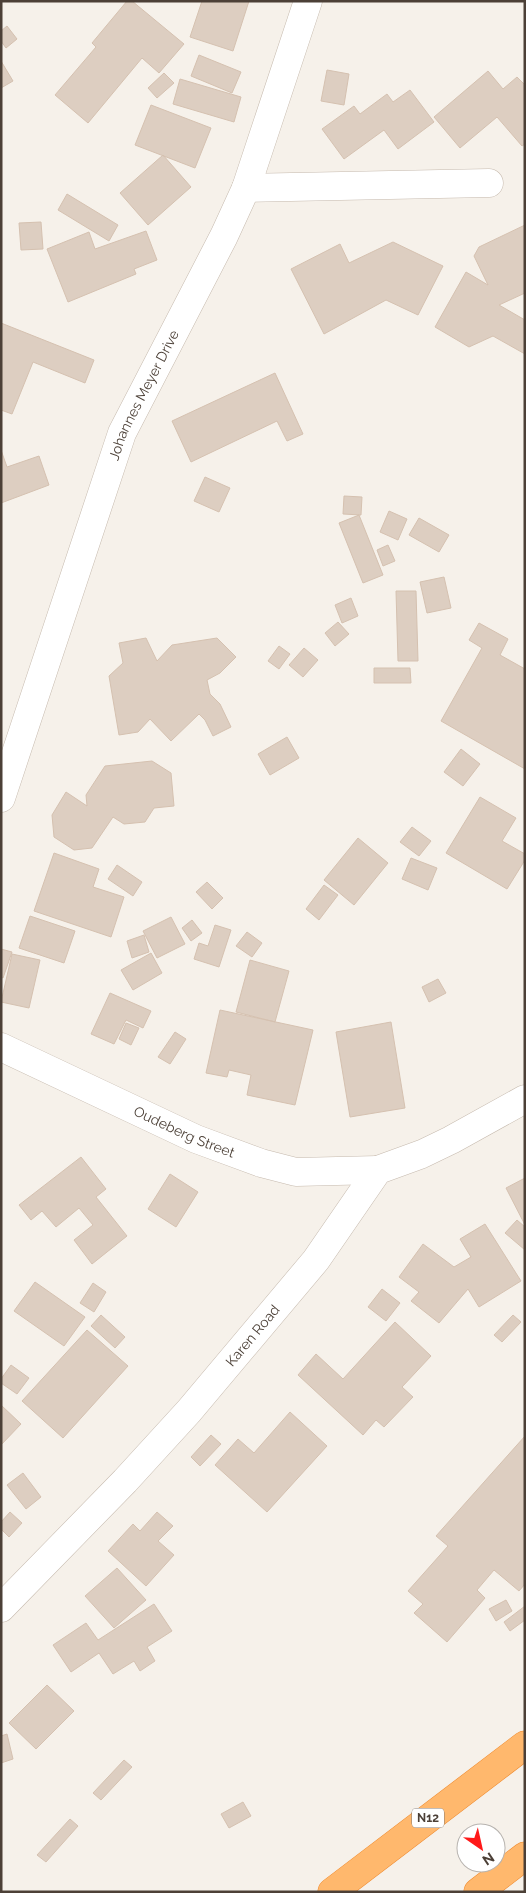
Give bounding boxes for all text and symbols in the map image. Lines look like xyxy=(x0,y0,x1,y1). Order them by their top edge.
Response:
street label: Johannes Meyer Drive xyxy=(106,327,182,462)
street label: Oudeberg Street xyxy=(131,1103,237,1161)
street label: Karen Road xyxy=(222,1302,283,1369)
road number: N12 xyxy=(412,1809,444,1828)
north arrow xyxy=(456,1823,506,1873)
text: N xyxy=(479,1849,497,1868)

